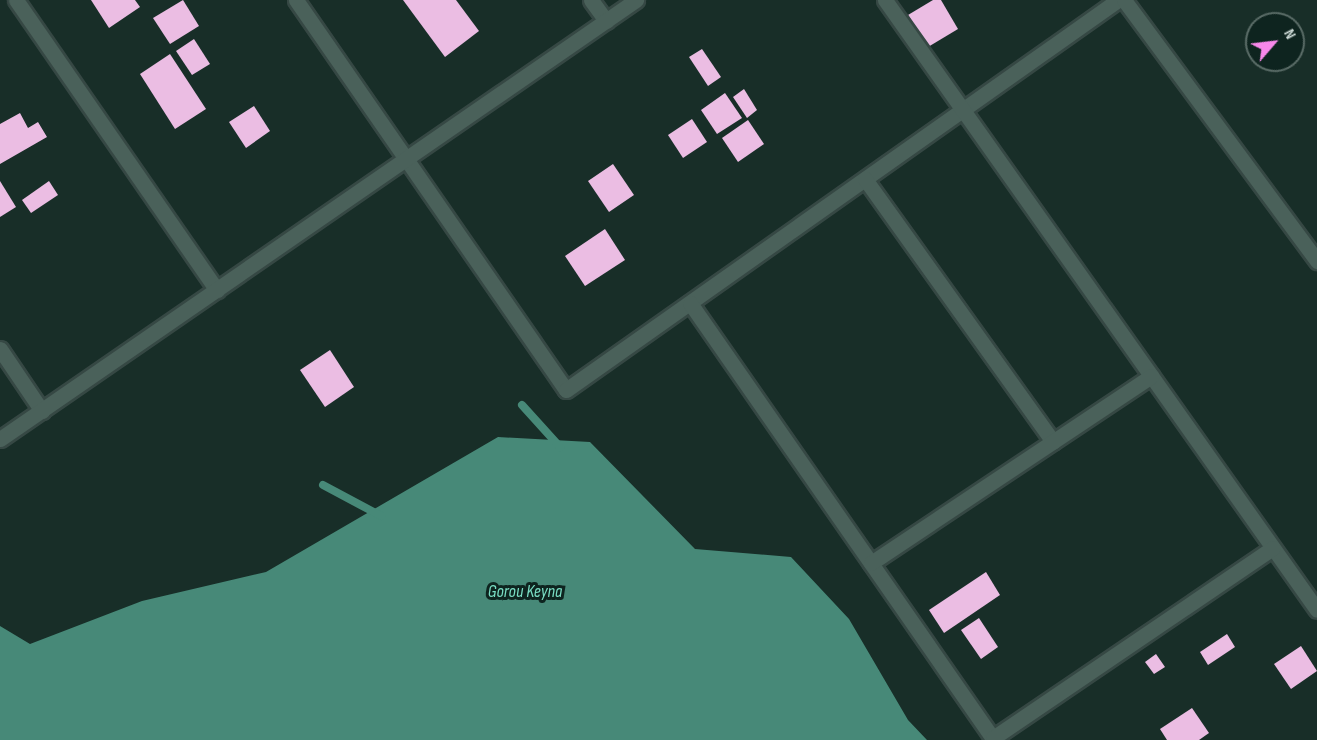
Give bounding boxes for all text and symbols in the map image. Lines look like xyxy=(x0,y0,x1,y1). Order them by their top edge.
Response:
north arrow xyxy=(1245,12,1305,72)
text: N xyxy=(1279,26,1300,42)
water label: Gorou Keyna xyxy=(488,581,562,603)

